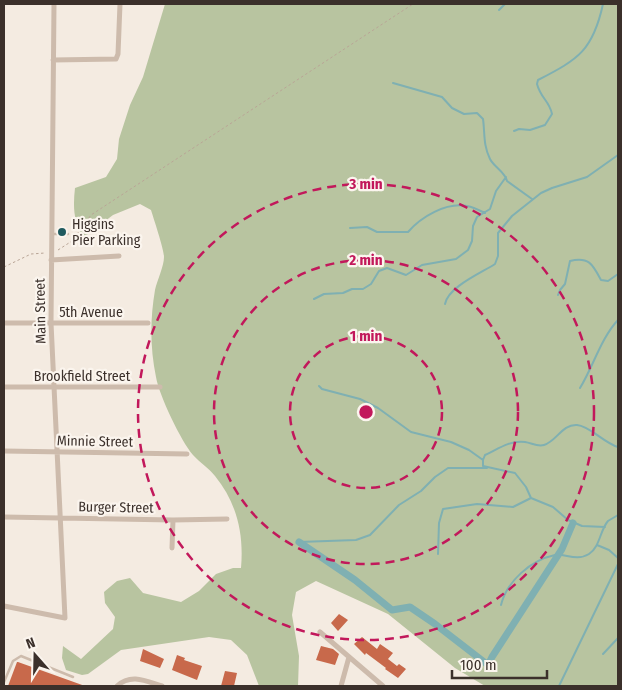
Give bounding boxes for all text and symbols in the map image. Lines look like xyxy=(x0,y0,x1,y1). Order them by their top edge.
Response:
text: 3 min xyxy=(348,175,383,193)
place label: Higgins Pier Parking xyxy=(72,216,141,249)
marker: Higgins Pier Parking xyxy=(56,226,68,238)
text: 2 min xyxy=(348,251,383,269)
street label: Main Street xyxy=(31,278,50,344)
street label: 5th Avenue xyxy=(59,304,123,321)
text: 1 min xyxy=(350,327,382,345)
street label: Brookfield Street xyxy=(34,368,131,385)
centre of rings xyxy=(357,403,375,421)
street label: Minnie Street xyxy=(57,432,134,451)
street label: Burger Street xyxy=(78,498,154,517)
north arrow xyxy=(10,630,60,680)
text: N xyxy=(24,634,38,653)
scale bar xyxy=(452,648,547,680)
text: 100 m xyxy=(460,656,497,674)

